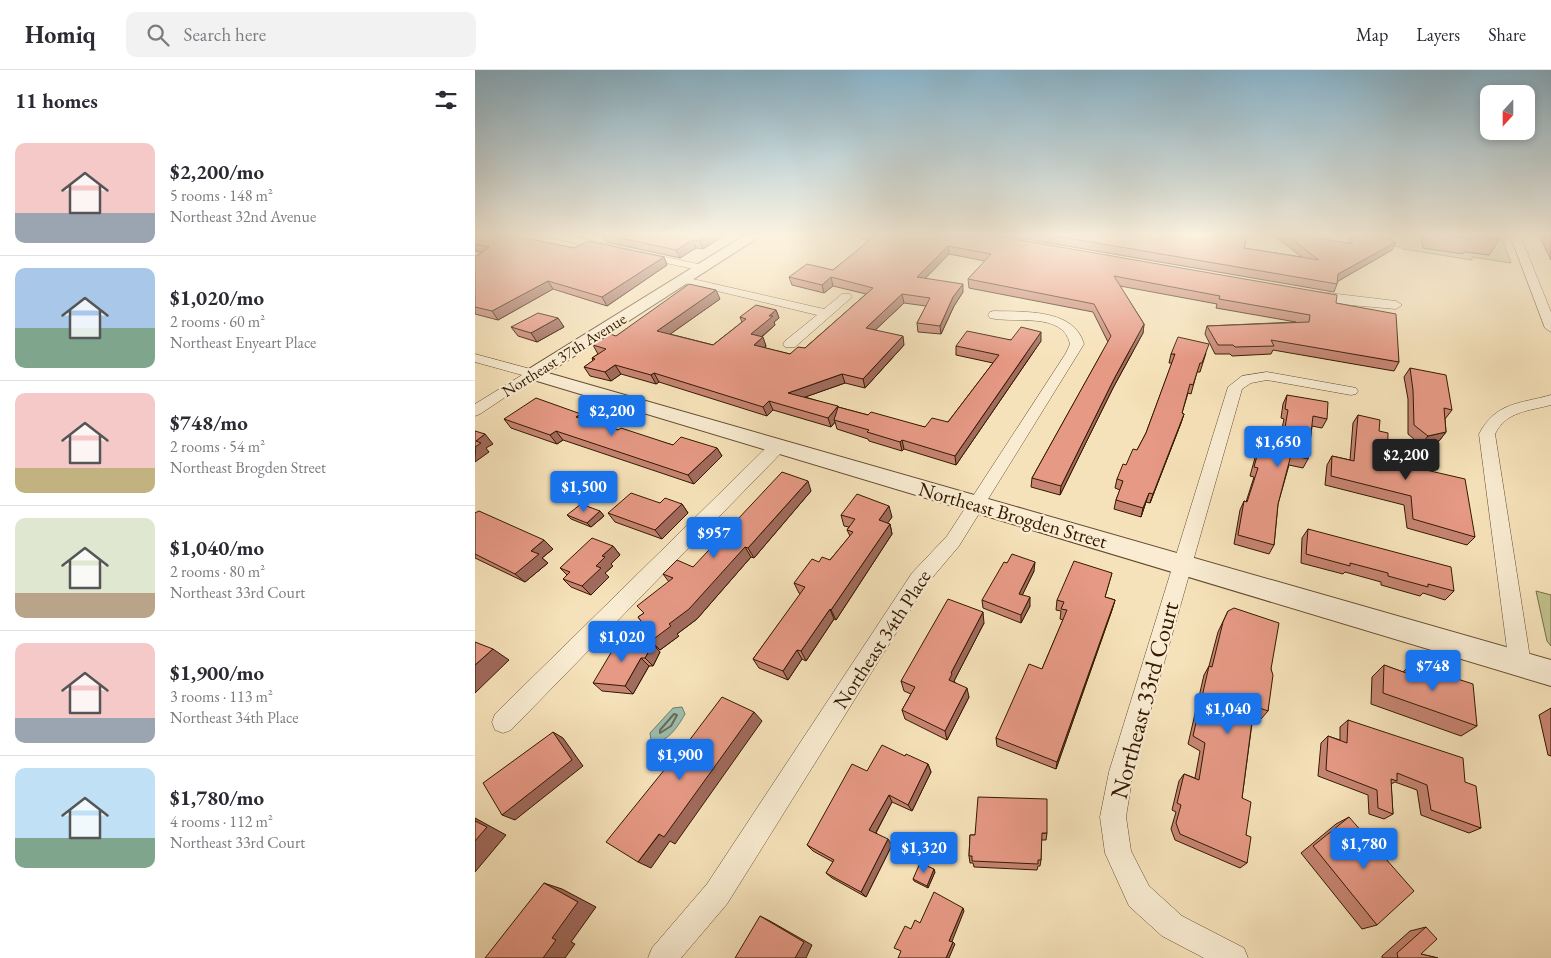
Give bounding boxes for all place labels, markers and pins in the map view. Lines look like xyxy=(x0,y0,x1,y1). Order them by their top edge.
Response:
pin: $2,200 xyxy=(571,394,653,437)
pin: $1,650 xyxy=(1237,426,1319,468)
pin: $2,200 xyxy=(1365,438,1447,481)
pin: $1,500 xyxy=(543,470,625,513)
pin: $957 xyxy=(684,516,744,559)
pin: $1,020 xyxy=(581,620,663,663)
pin: $748 xyxy=(1403,650,1463,692)
pin: $1,040 xyxy=(1187,692,1269,735)
pin: $1,900 xyxy=(639,738,721,781)
pin: $1,780 xyxy=(1323,828,1405,870)
pin: $1,320 xyxy=(883,832,965,874)

